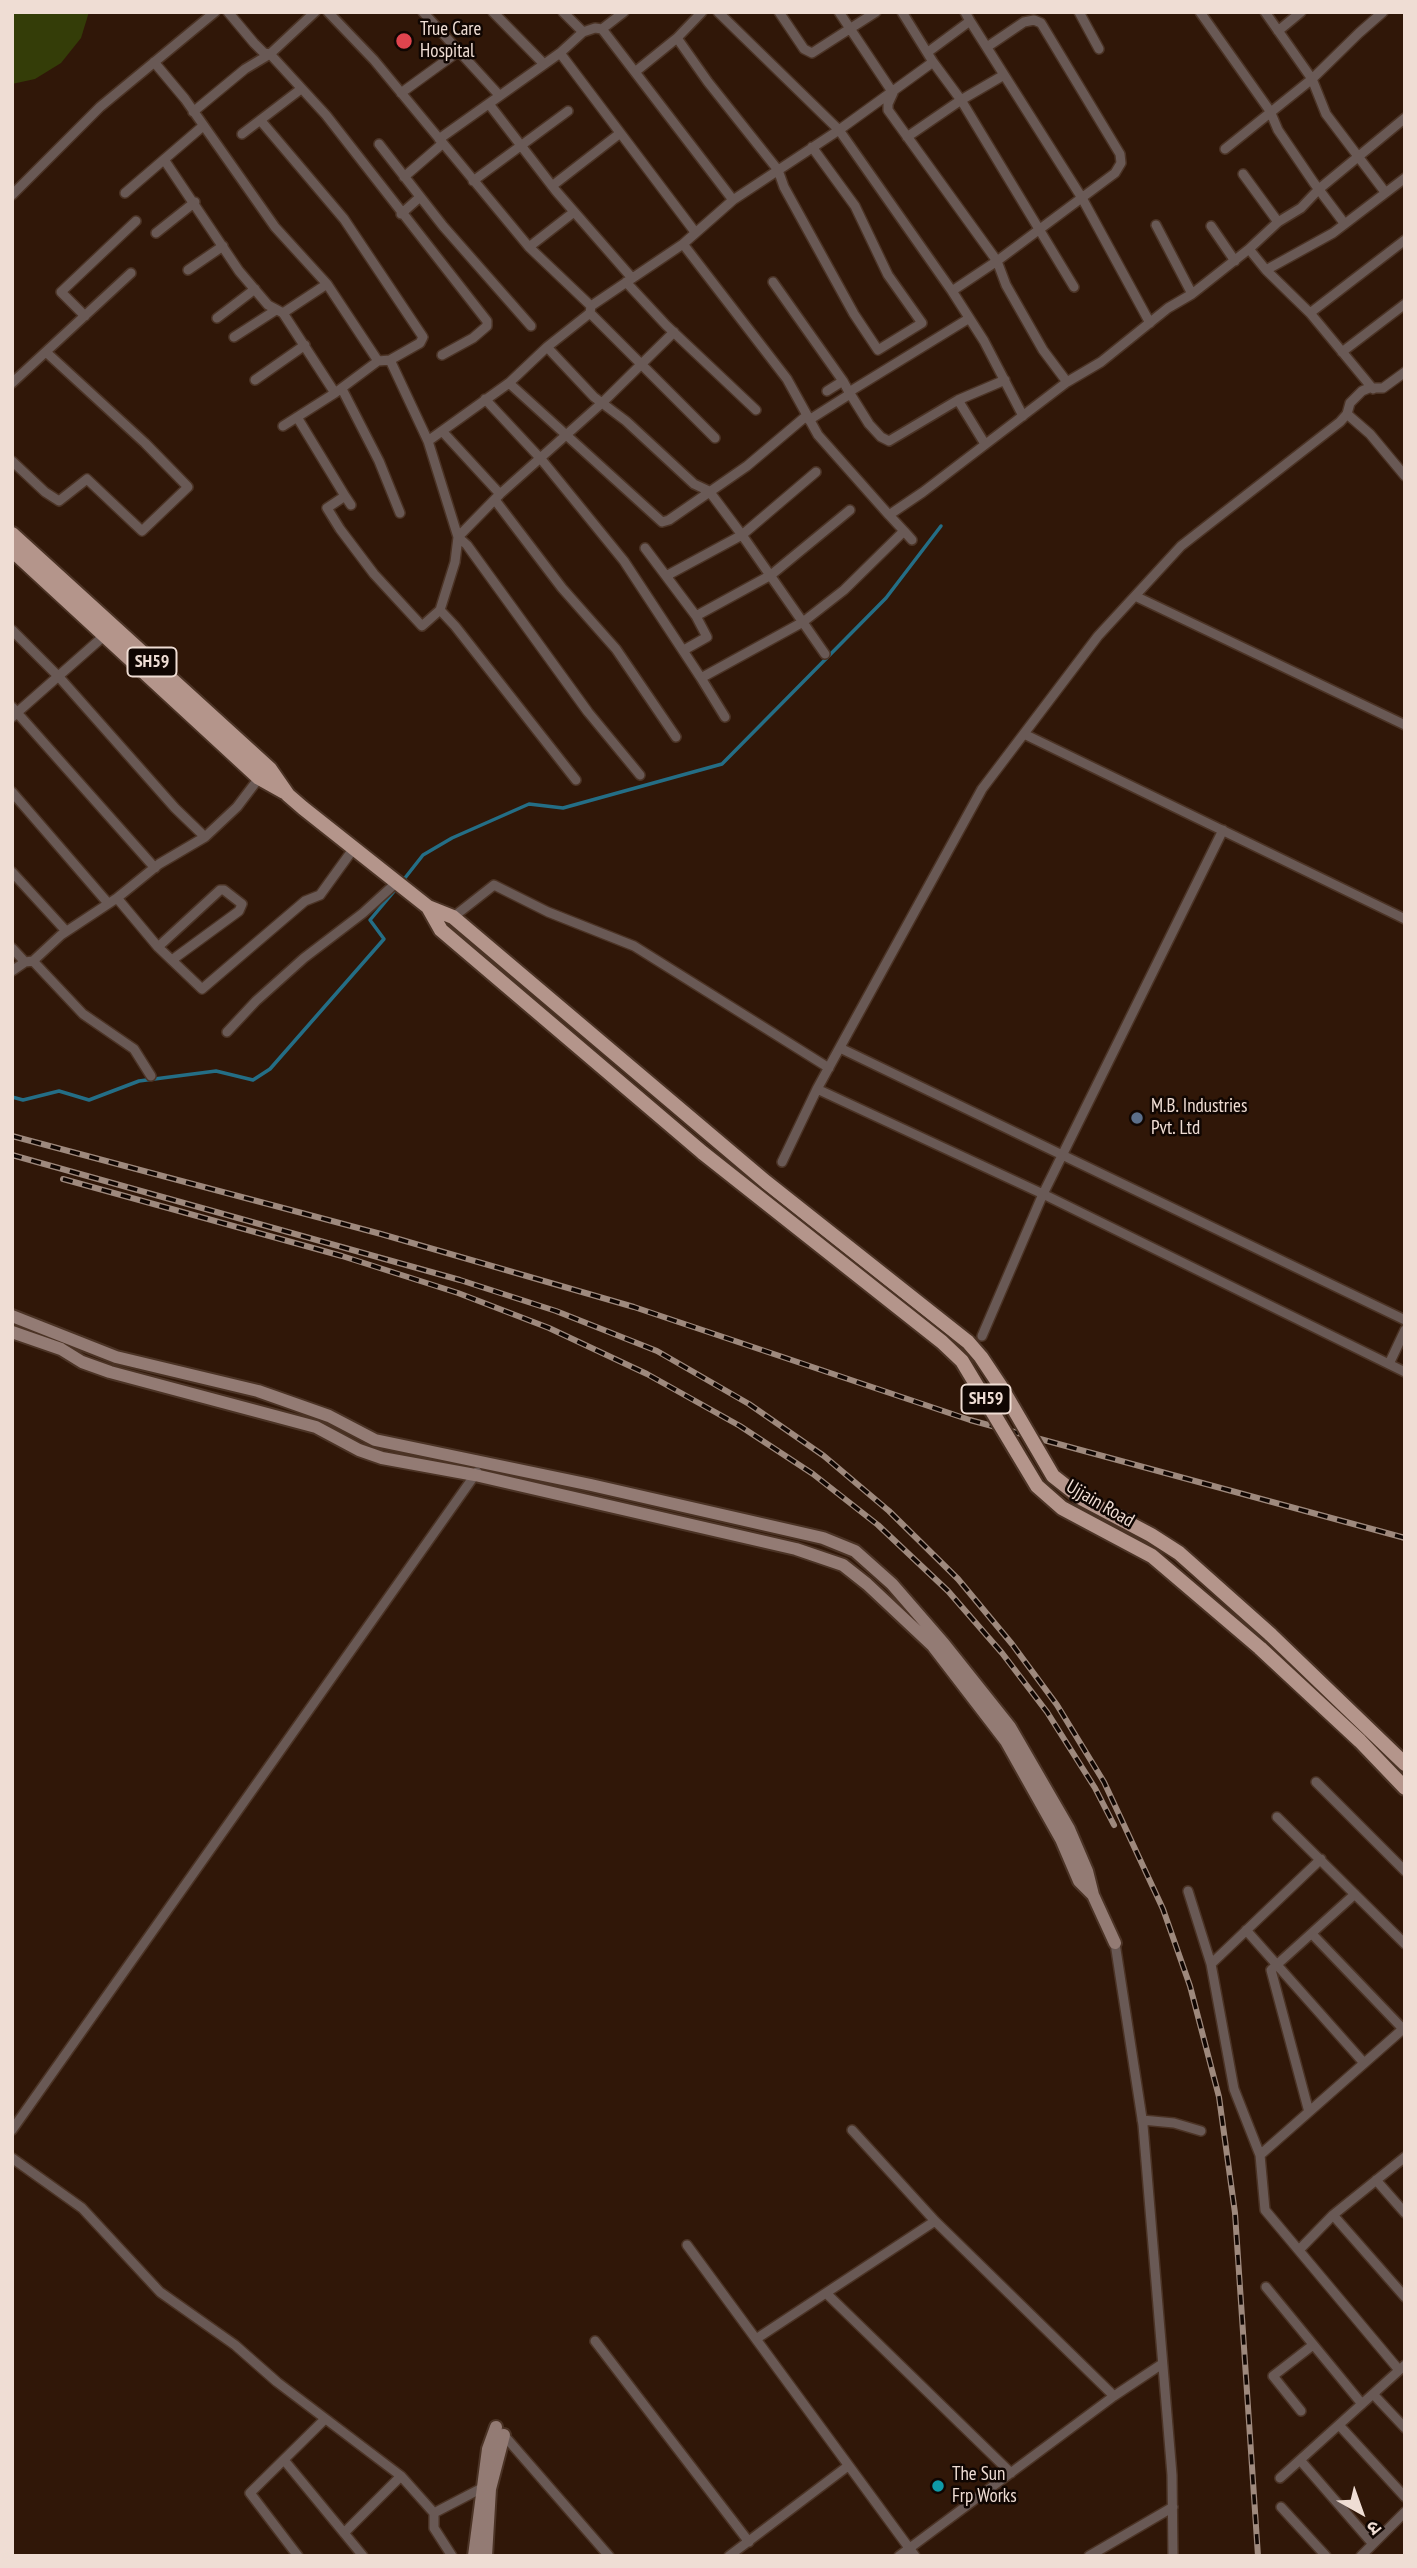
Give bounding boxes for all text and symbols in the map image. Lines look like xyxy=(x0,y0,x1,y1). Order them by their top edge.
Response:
place label: True Care Hospital xyxy=(420,19,481,63)
marker: True Care Hospital xyxy=(394,31,414,51)
road number: SH59 xyxy=(128,648,176,676)
place label: M.B. Industries Pvt. Ltd xyxy=(1151,1096,1247,1140)
marker: M.B. Industries Pvt. Ltd xyxy=(1129,1110,1145,1126)
road number: SH59 xyxy=(962,1384,1010,1414)
street label: Ujjain Road xyxy=(1062,1475,1138,1533)
place label: The Sun Frp Works xyxy=(952,2464,1017,2508)
north arrow xyxy=(1326,2477,1396,2547)
marker: The Sun Frp Works xyxy=(930,2478,946,2494)
text: उ xyxy=(1363,2515,1386,2541)

